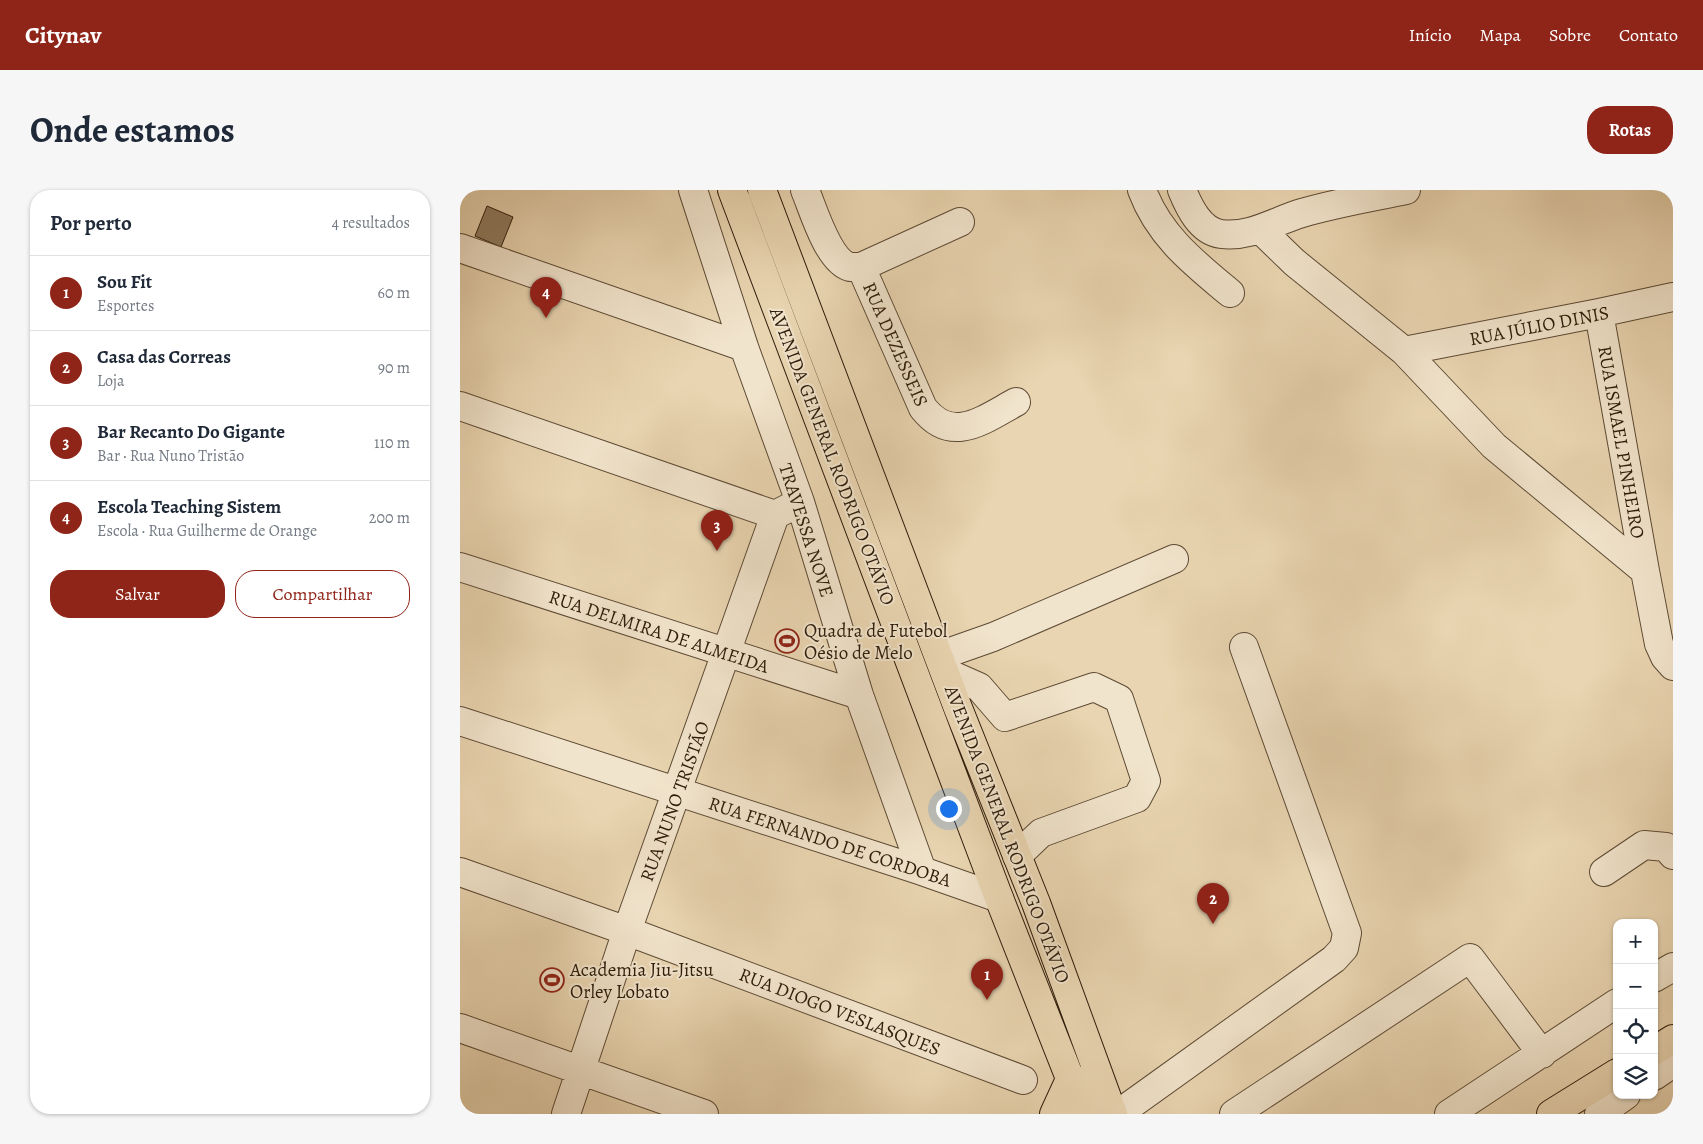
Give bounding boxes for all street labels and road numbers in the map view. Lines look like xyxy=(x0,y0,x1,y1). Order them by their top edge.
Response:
street label: RUA DEZESSEIS xyxy=(856,278,934,411)
street label: RUA JÚLIO DINIS xyxy=(1467,300,1611,352)
street label: AVENIDA GENERAL RODRIGO OTÁVIO xyxy=(763,303,901,609)
street label: RUA ISMAEL PINHEIRO xyxy=(1591,344,1651,541)
street label: TRAVESSA NOVE xyxy=(772,460,840,601)
street label: RUA DELMIRA DE ALMEIDA xyxy=(545,584,773,680)
street label: AVENIDA GENERAL RODRIGO OTÁVIO xyxy=(938,681,1076,987)
street label: RUA NUNO TRISTÃO xyxy=(634,718,716,885)
street label: RUA FERNANDO DE CORDOBA xyxy=(705,790,955,894)
street label: RUA DIOGO VESLASQUES xyxy=(735,962,944,1062)

